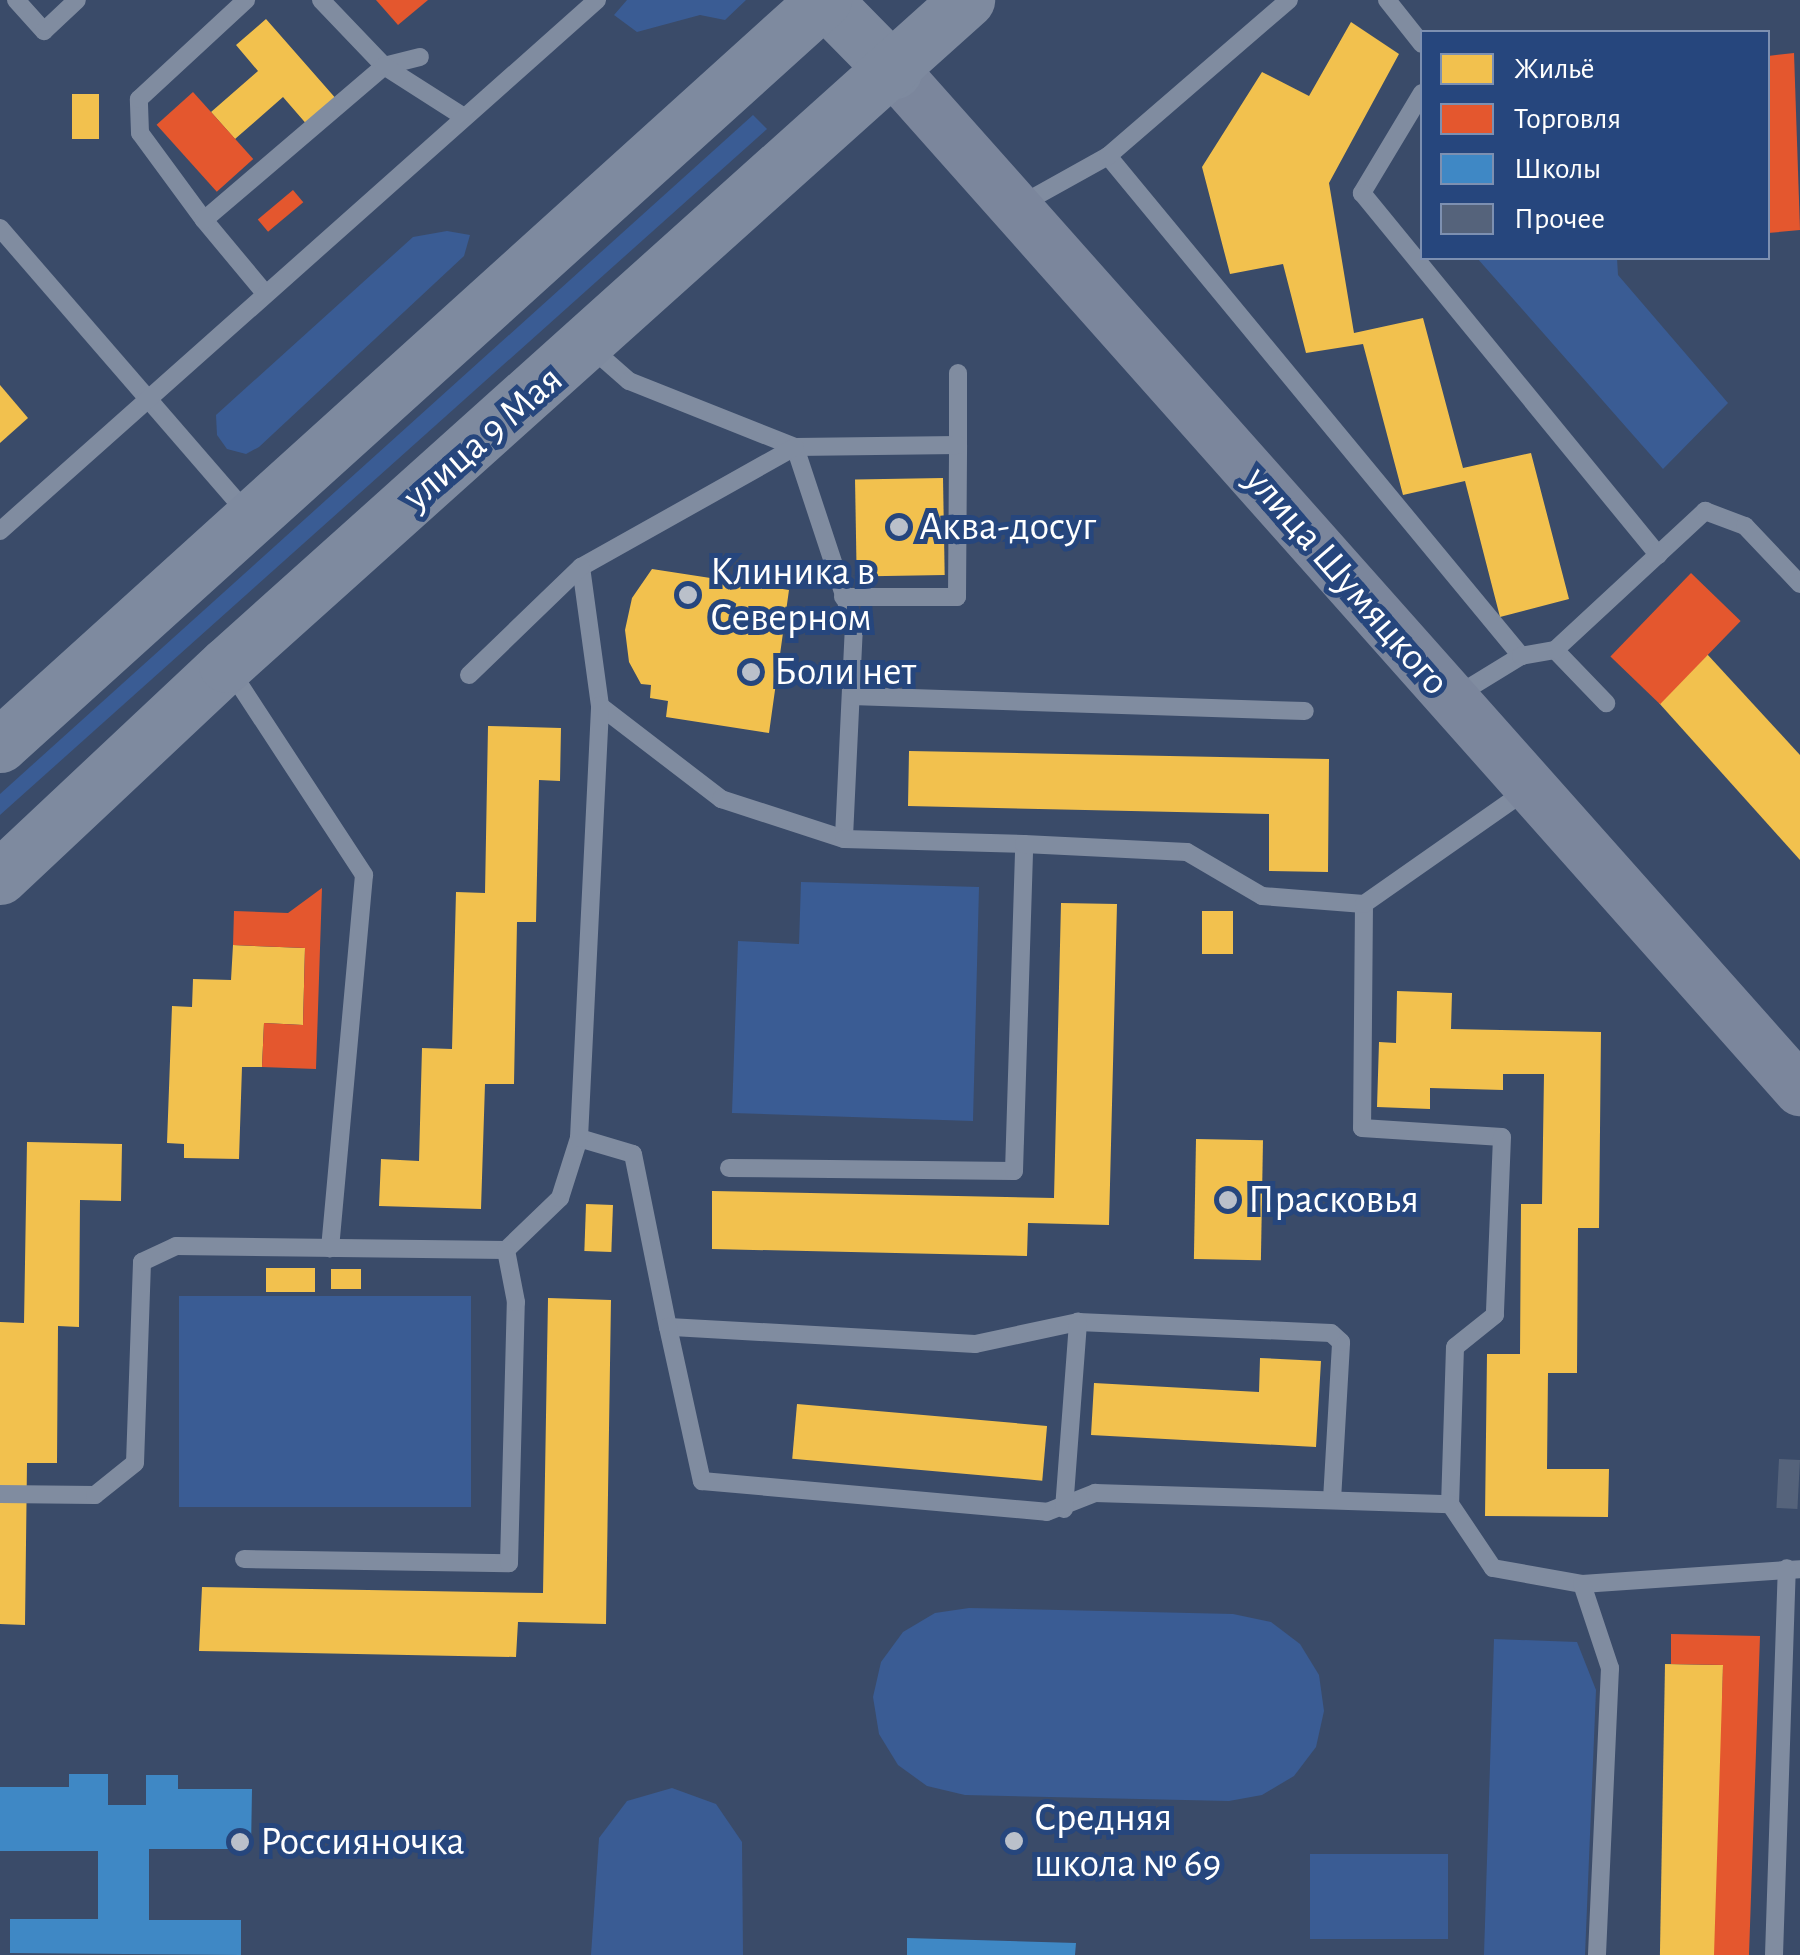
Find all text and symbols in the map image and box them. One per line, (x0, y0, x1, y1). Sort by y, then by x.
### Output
legend (1420, 30, 1770, 260)
text: Жильё (1514, 54, 1595, 84)
text: Торговля (1514, 104, 1621, 134)
text: Школы (1514, 154, 1601, 184)
text: Прочее (1514, 204, 1605, 234)
street label: улица 9 Мая (393, 356, 573, 520)
street label: улица Шумяцкого (1235, 457, 1459, 705)
place label: Аква-досуг (919, 503, 1096, 551)
marker: Аква-досуг (888, 516, 910, 538)
place label: Клиника в Северном (710, 548, 875, 642)
marker: Клиника в Северном (675, 582, 701, 608)
place label: Боли нет (774, 648, 916, 696)
marker: Боли нет (738, 659, 764, 685)
place label: Прасковья (1248, 1176, 1419, 1224)
marker: Прасковья (1217, 1189, 1239, 1211)
place label: Средняя школа № 69 (1034, 1794, 1221, 1888)
place label: Россияночка (260, 1818, 465, 1866)
marker: Средняя школа № 69 (1003, 1830, 1025, 1852)
marker: Россияночка (229, 1831, 251, 1853)

